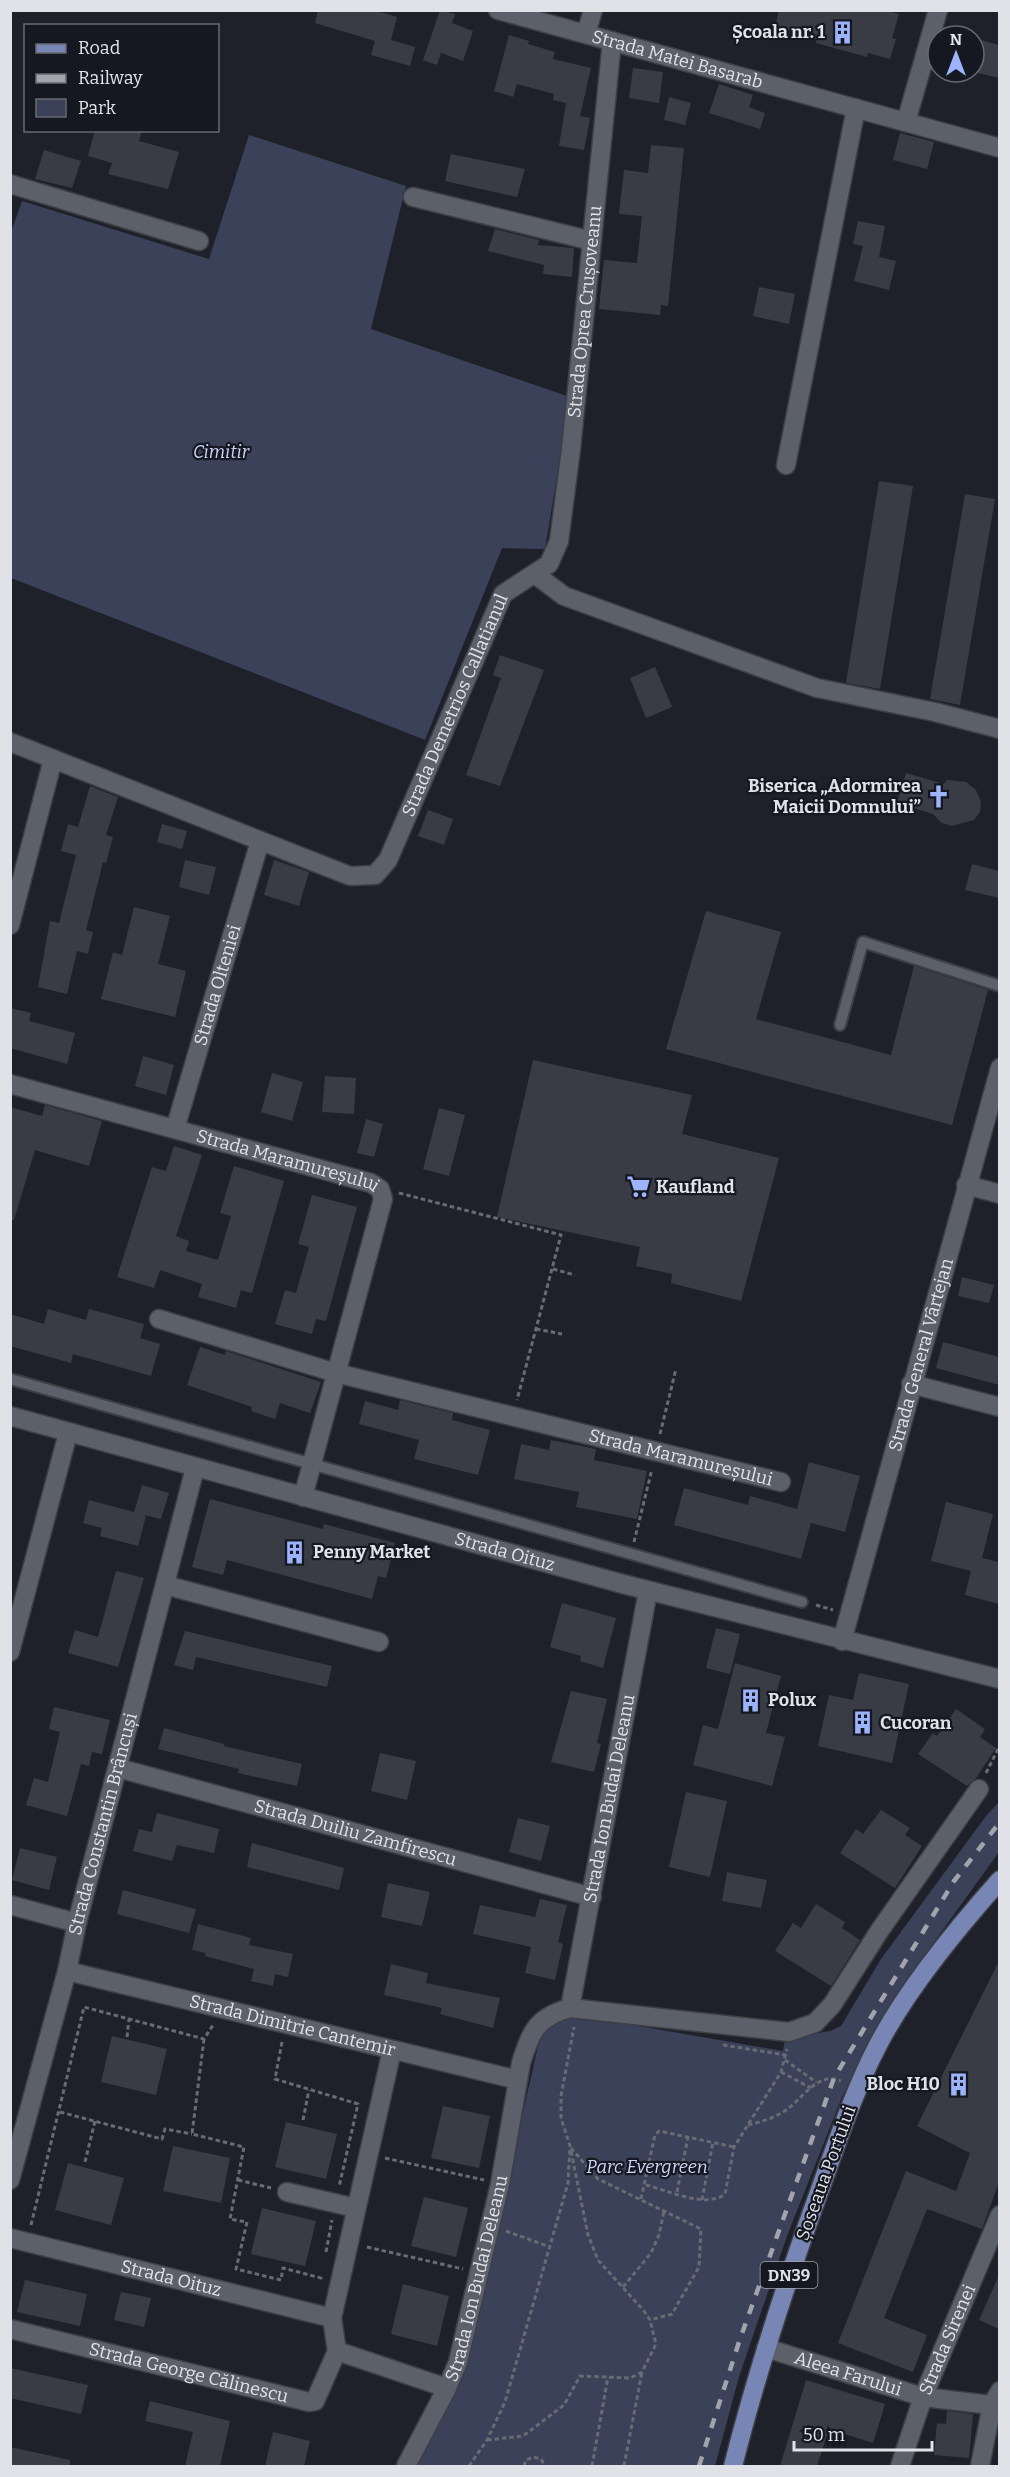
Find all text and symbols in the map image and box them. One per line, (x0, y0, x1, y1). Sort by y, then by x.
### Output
building icon: Școala nr. 1 (830, 19, 856, 45)
place label: Școala nr. 1 (732, 21, 825, 44)
legend (24, 24, 219, 132)
north arrow (926, 24, 986, 84)
street label: Strada Matei Basarab (589, 25, 765, 93)
text: N (950, 30, 962, 49)
text: Road (78, 37, 121, 59)
text: Railway (78, 67, 143, 89)
text: Park (78, 97, 117, 119)
street label: Strada Oprea Crușoveanu (563, 204, 606, 419)
park label: Cimitir (193, 441, 250, 463)
street label: Strada Demetrios Callatianul (397, 590, 513, 820)
place label: Biserica „Adormirea Maicii Domnului” (748, 775, 921, 818)
church icon: Biserica „Adormirea Maicii Domnului” (926, 783, 952, 809)
street label: Strada Olteniei (189, 922, 246, 1048)
street label: Strada Maramureșului (194, 1125, 384, 1197)
supermarket icon: Kaufland (625, 1174, 651, 1200)
place label: Kaufland (656, 1176, 735, 1198)
street label: Strada General Vârtejan (884, 1255, 958, 1454)
street label: Strada Maramureșului (587, 1424, 775, 1491)
street label: Strada Oituz (452, 1527, 557, 1576)
building icon: Penny Market (282, 1539, 308, 1565)
place label: Penny Market (313, 1541, 430, 1563)
building icon: Polux (737, 1687, 763, 1713)
place label: Polux (768, 1689, 817, 1711)
street label: Strada Ion Budai Deleanu (579, 1693, 639, 1905)
building icon: Cucoran (849, 1710, 875, 1736)
street label: Strada Constantin Brâncuși (64, 1711, 142, 1937)
place label: Cucoran (880, 1712, 952, 1734)
street label: Strada Duiliu Zamfirescu (252, 1795, 459, 1871)
street label: Strada Dimitrie Cantemir (187, 1990, 398, 2061)
building icon: Bloc H10 (945, 2071, 971, 2097)
place label: Bloc H10 (867, 2073, 940, 2095)
street label: Șoseaua Portului (791, 2103, 861, 2243)
park label: Parc Evergreen (586, 2156, 708, 2178)
street label: Strada Ion Budai Deleanu (440, 2174, 512, 2385)
street label: Strada Oituz (118, 2255, 224, 2301)
road number: DN39 (760, 2262, 818, 2288)
street label: Strada Sirenei (914, 2281, 980, 2398)
street label: Strada George Călinescu (87, 2338, 291, 2408)
street label: Aleea Farului (792, 2347, 904, 2401)
scale bar (794, 2414, 932, 2452)
text: 50 m (803, 2424, 845, 2446)

